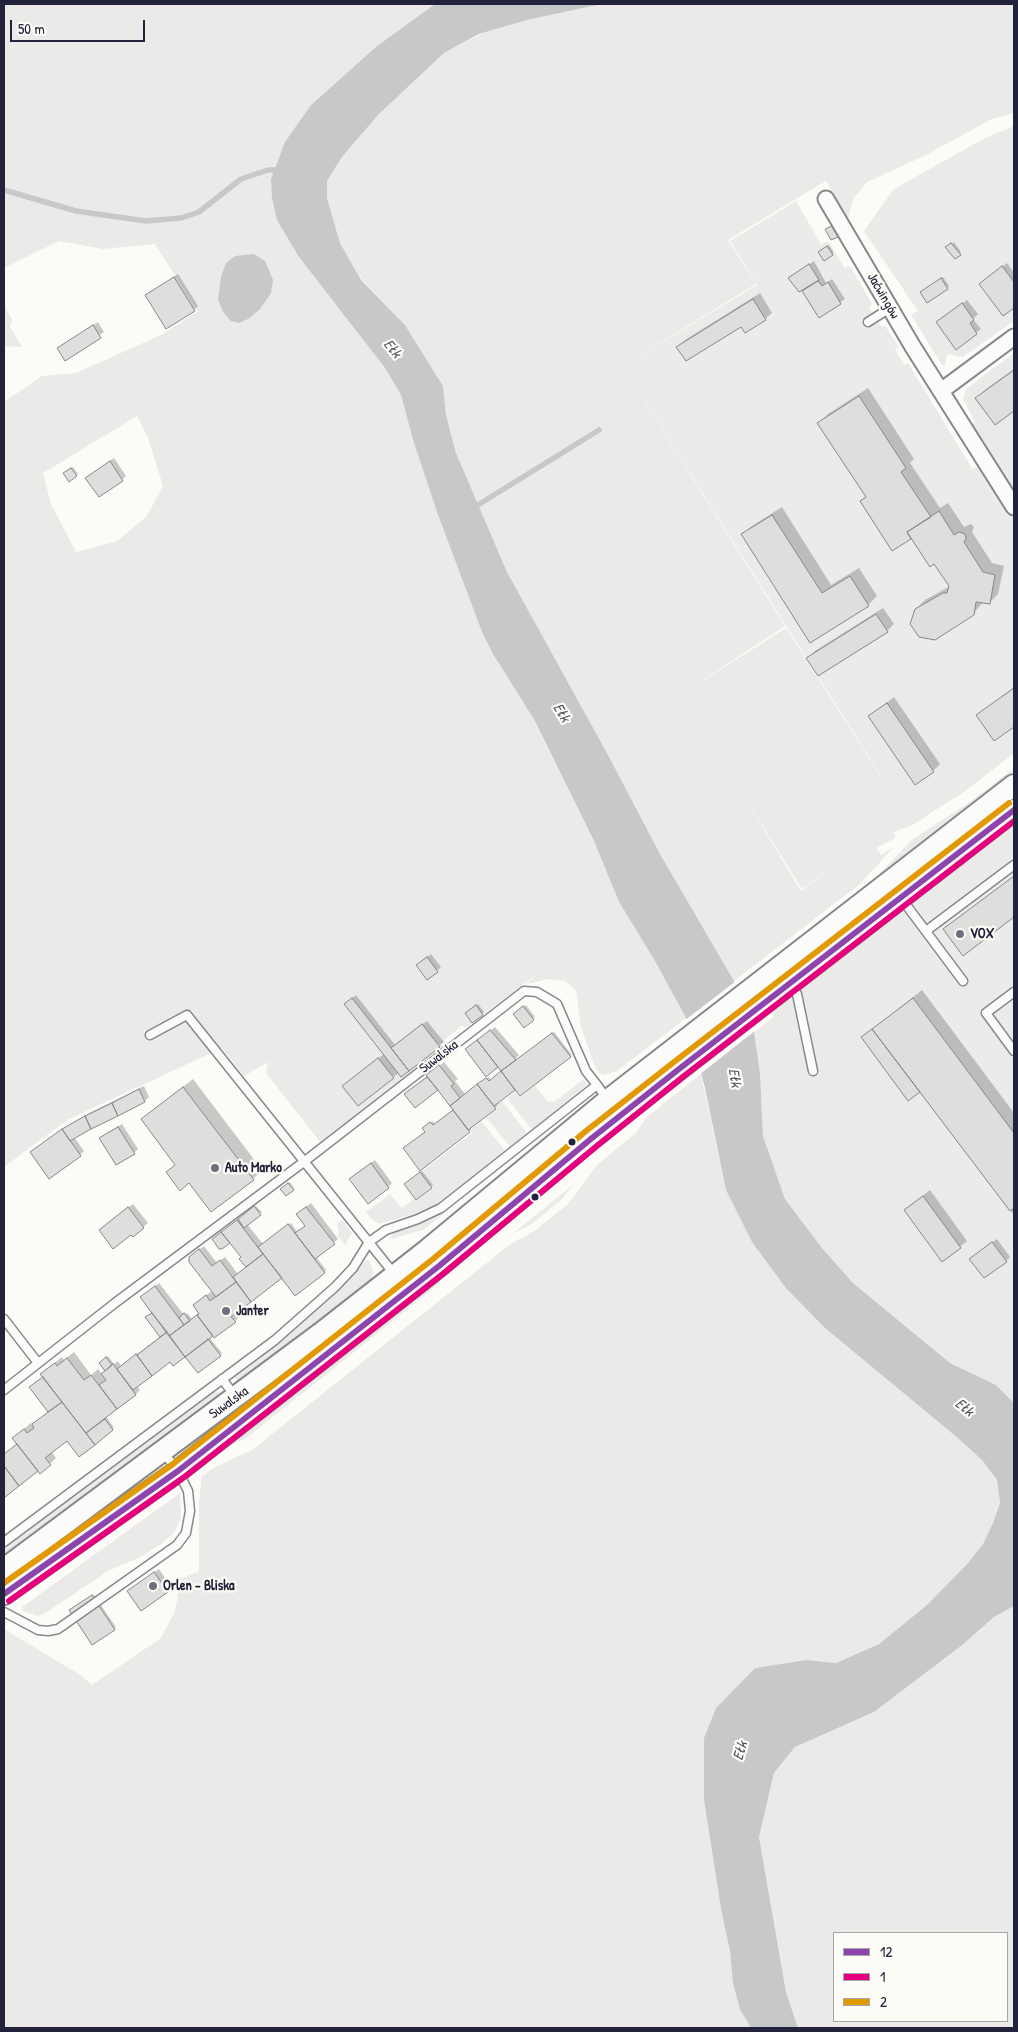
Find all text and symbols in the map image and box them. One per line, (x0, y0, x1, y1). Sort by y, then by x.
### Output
scale bar (12, 10, 148, 42)
text: 50 m (18, 18, 45, 39)
street label: Jaćwingów (863, 270, 903, 322)
water label: Ełk (379, 336, 405, 362)
water label: Ełk (549, 700, 573, 726)
place label: VOX (970, 926, 994, 942)
marker: VOX (954, 928, 966, 940)
street label: Suwalska (416, 1037, 462, 1077)
water label: Ełk (724, 1068, 744, 1088)
unlabelled marker (567, 1137, 577, 1147)
place label: Auto Marko (225, 1160, 282, 1176)
marker: Auto Marko (209, 1162, 221, 1174)
unlabelled marker (530, 1192, 540, 1202)
place label: Janter (236, 1303, 269, 1319)
marker: Janter (220, 1305, 232, 1317)
street label: Suwalska (206, 1383, 252, 1423)
water label: Ełk (951, 1395, 977, 1421)
place label: Orlen - Bliska (163, 1578, 235, 1594)
marker: Orlen - Bliska (147, 1580, 159, 1592)
water label: Ełk (730, 1739, 752, 1763)
legend (833, 1932, 1008, 2022)
text: 12 (880, 1941, 892, 1962)
text: 1 (880, 1966, 885, 1987)
text: 2 (880, 1991, 887, 2012)

